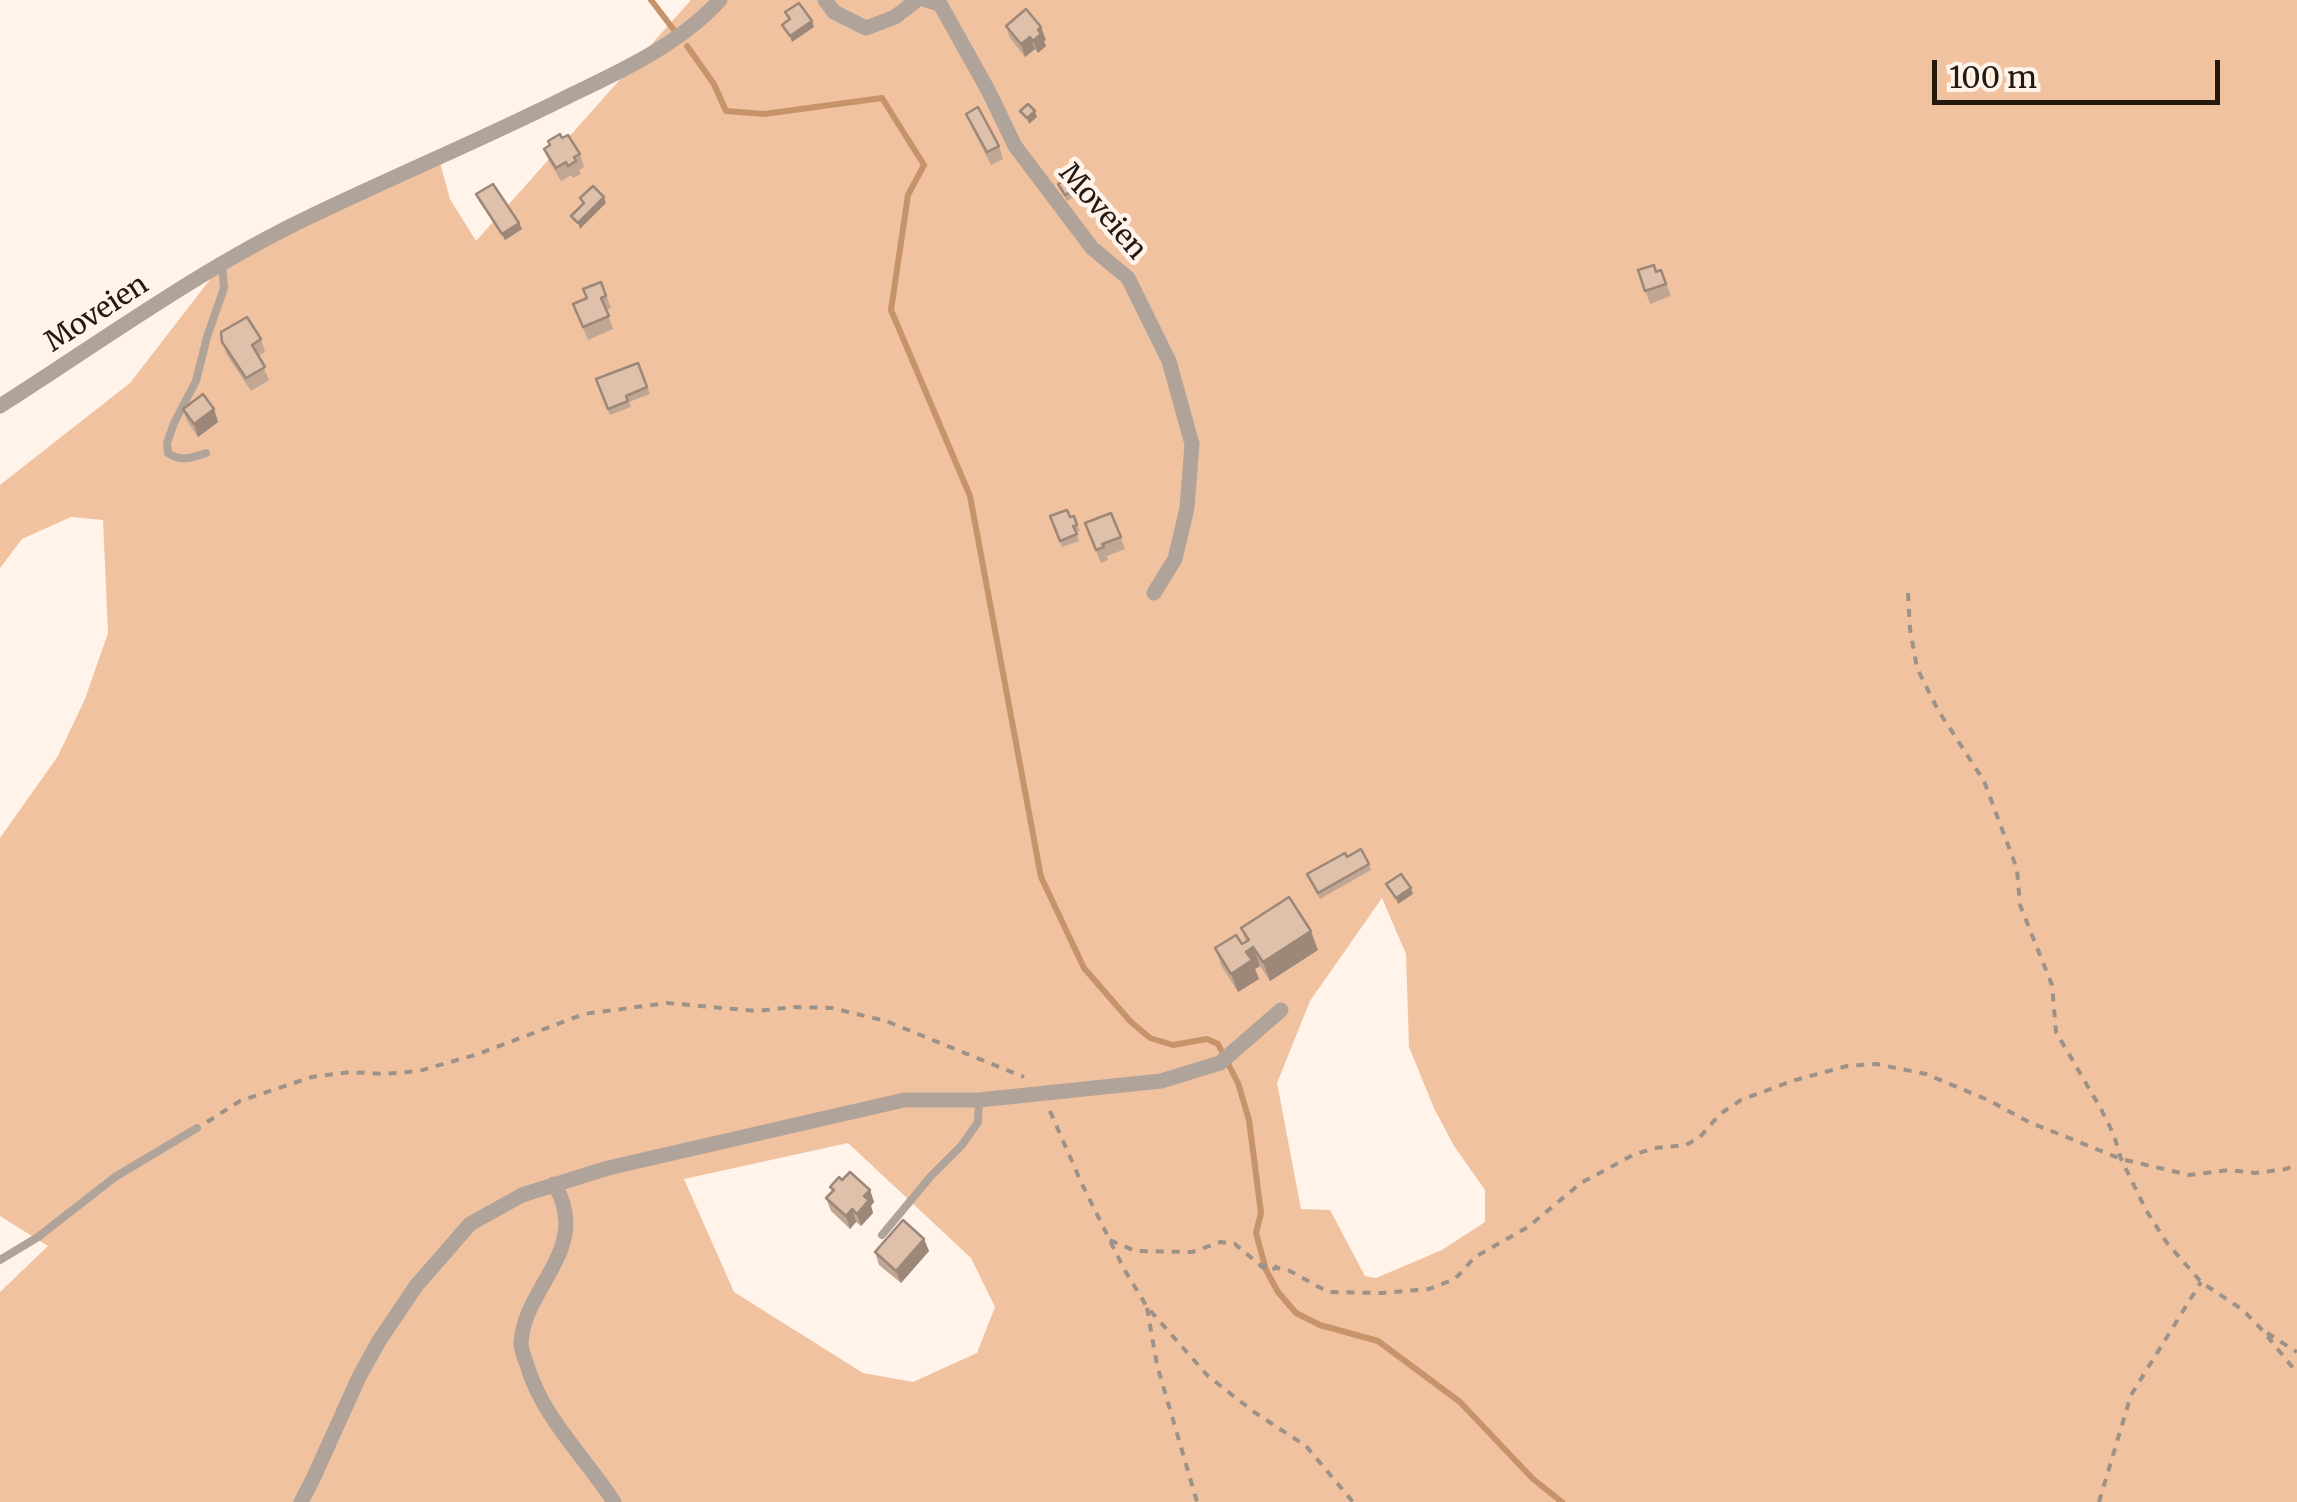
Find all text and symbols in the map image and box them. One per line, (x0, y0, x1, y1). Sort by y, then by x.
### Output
scale bar (1937, 40, 2224, 102)
text: 100 m (1949, 58, 2037, 96)
street label: Moveien (1051, 157, 1153, 267)
street label: Moveien (39, 268, 155, 360)

